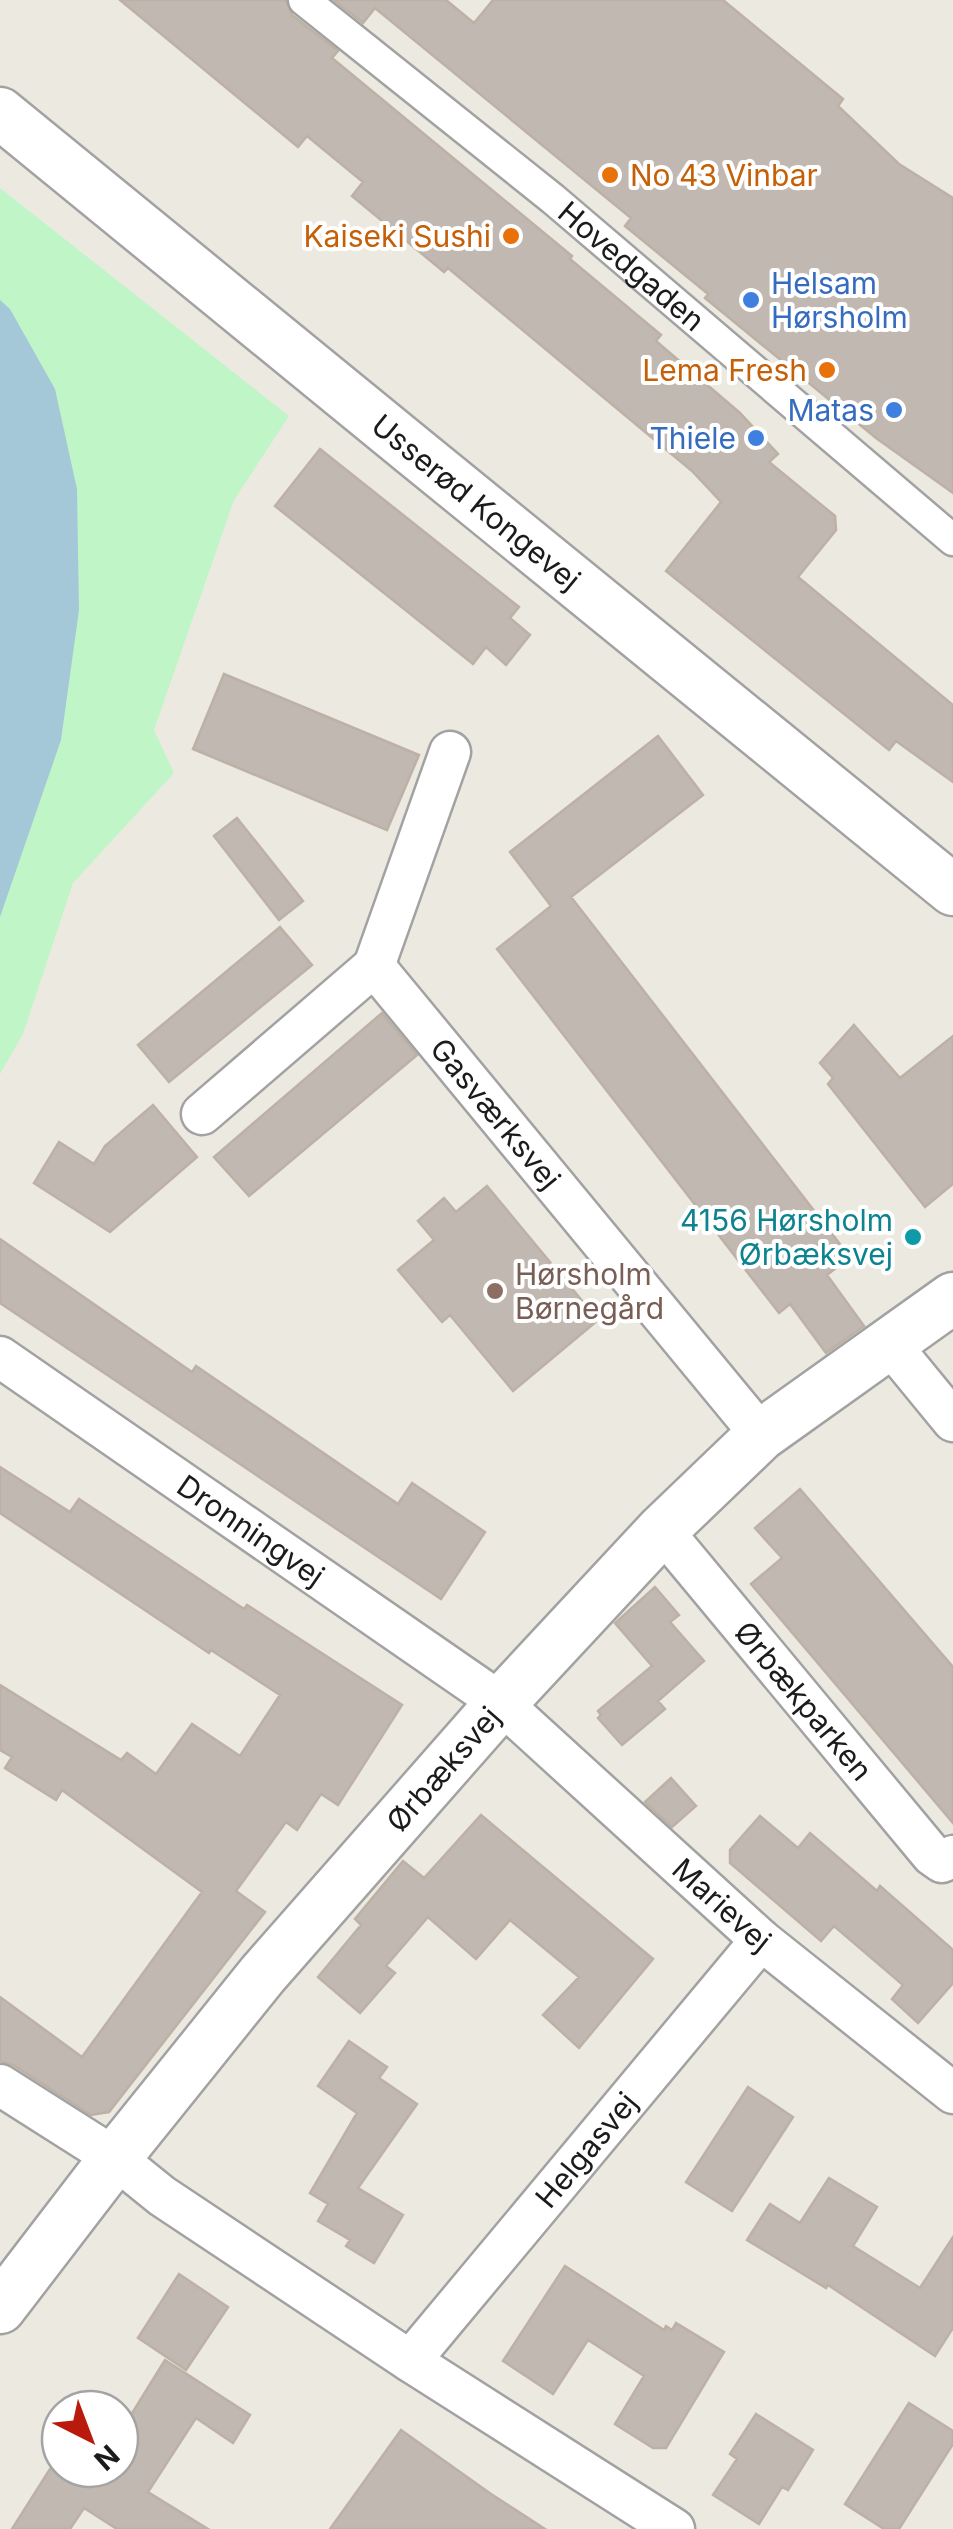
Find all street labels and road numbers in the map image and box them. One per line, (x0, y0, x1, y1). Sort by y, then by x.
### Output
street label: Hovedgaden (551, 194, 712, 338)
street label: Usserød Kongevej (365, 407, 588, 597)
street label: Gasværksvej (423, 1031, 568, 1196)
street label: Dronningvej (171, 1467, 331, 1594)
street label: Ørbækparken (727, 1614, 880, 1788)
street label: Ørbæksvej (379, 1699, 507, 1839)
street label: Marievej (665, 1850, 778, 1959)
street label: Helgasvej (528, 2085, 645, 2215)

